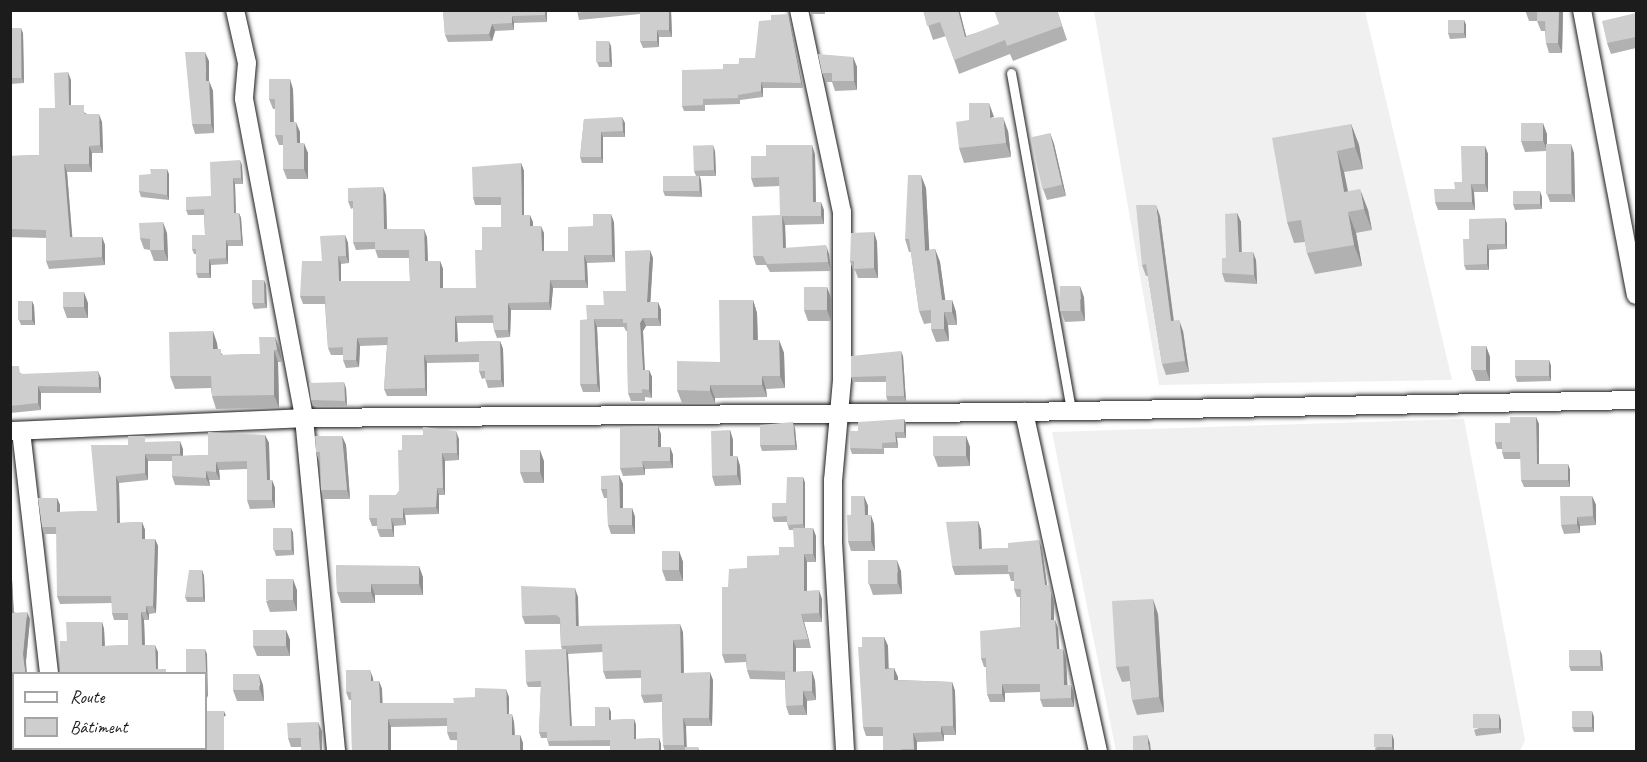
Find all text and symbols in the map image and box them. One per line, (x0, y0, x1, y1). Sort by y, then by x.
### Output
legend (12, 672, 207, 750)
text: Route (70, 686, 104, 708)
text: Bâtiment (70, 716, 128, 738)

